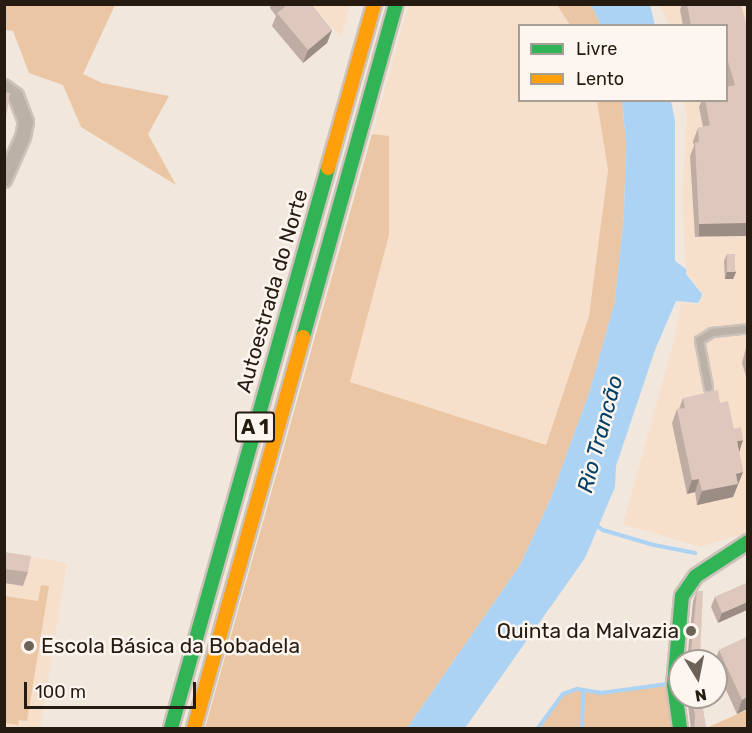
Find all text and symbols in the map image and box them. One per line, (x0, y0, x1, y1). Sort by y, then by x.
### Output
legend (518, 24, 728, 102)
text: Livre (576, 38, 617, 60)
text: Lento (576, 68, 624, 90)
street label: Autoestrada do Norte (231, 186, 313, 396)
water label: Rio Trancão (572, 372, 628, 496)
road number: A 1 (234, 410, 276, 444)
place label: Quinta da Malvazia (497, 618, 679, 644)
marker: Quinta da Malvazia (684, 624, 698, 638)
place label: Escola Básica da Bobadela (41, 633, 300, 659)
marker: Escola Básica da Bobadela (22, 639, 36, 653)
north arrow (668, 649, 728, 709)
scale bar (27, 670, 200, 708)
text: 100 m (35, 681, 86, 703)
text: N (694, 685, 708, 706)

